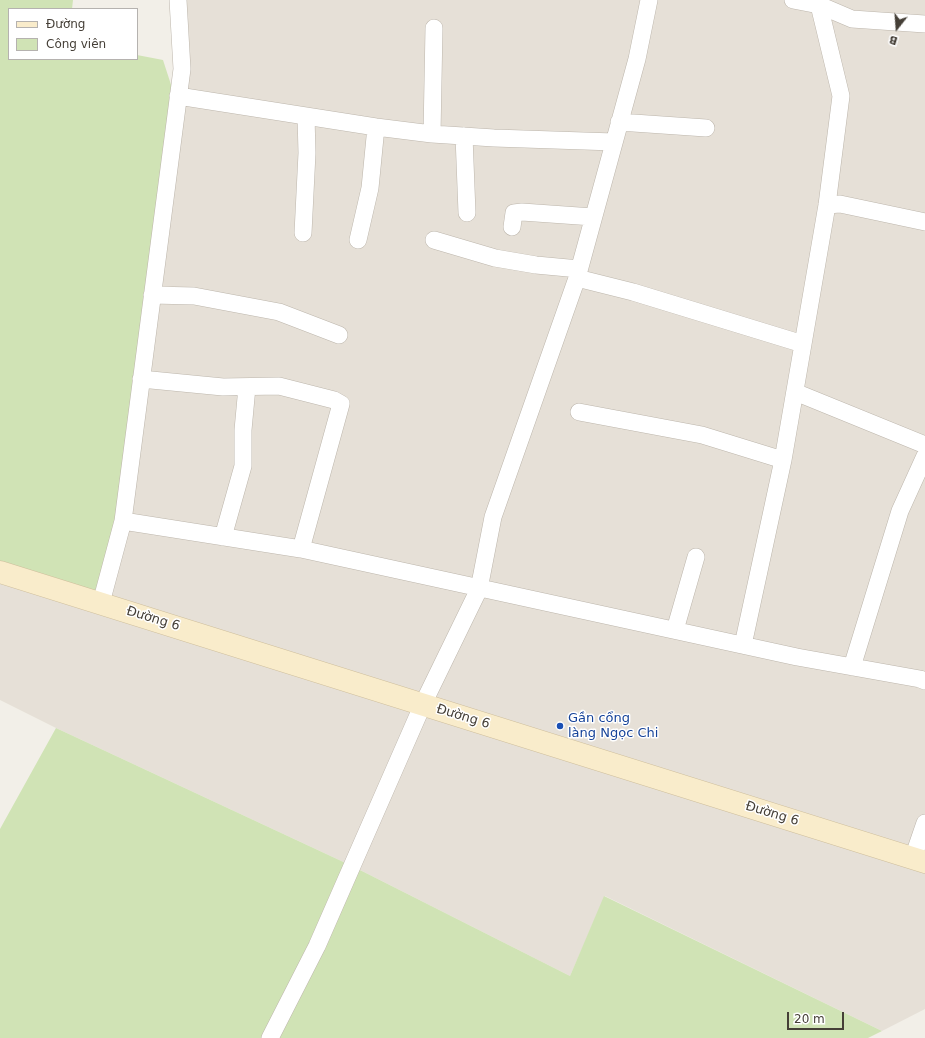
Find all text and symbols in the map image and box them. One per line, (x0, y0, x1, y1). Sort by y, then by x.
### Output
legend (8, 8, 138, 60)
north arrow (877, 8, 917, 48)
text: Đường (46, 17, 85, 31)
text: B (887, 33, 899, 47)
text: Công viên (46, 37, 106, 51)
street label: Đường 6 (124, 603, 182, 635)
street label: Đường 6 (434, 701, 492, 733)
place label: Gần cổng làng Ngọc Chi (568, 711, 658, 742)
marker: Gần cổng làng Ngọc Chi (555, 721, 565, 731)
street label: Đường 6 (743, 798, 801, 830)
scale bar (789, 1004, 846, 1030)
text: 20 m (794, 1012, 825, 1026)

